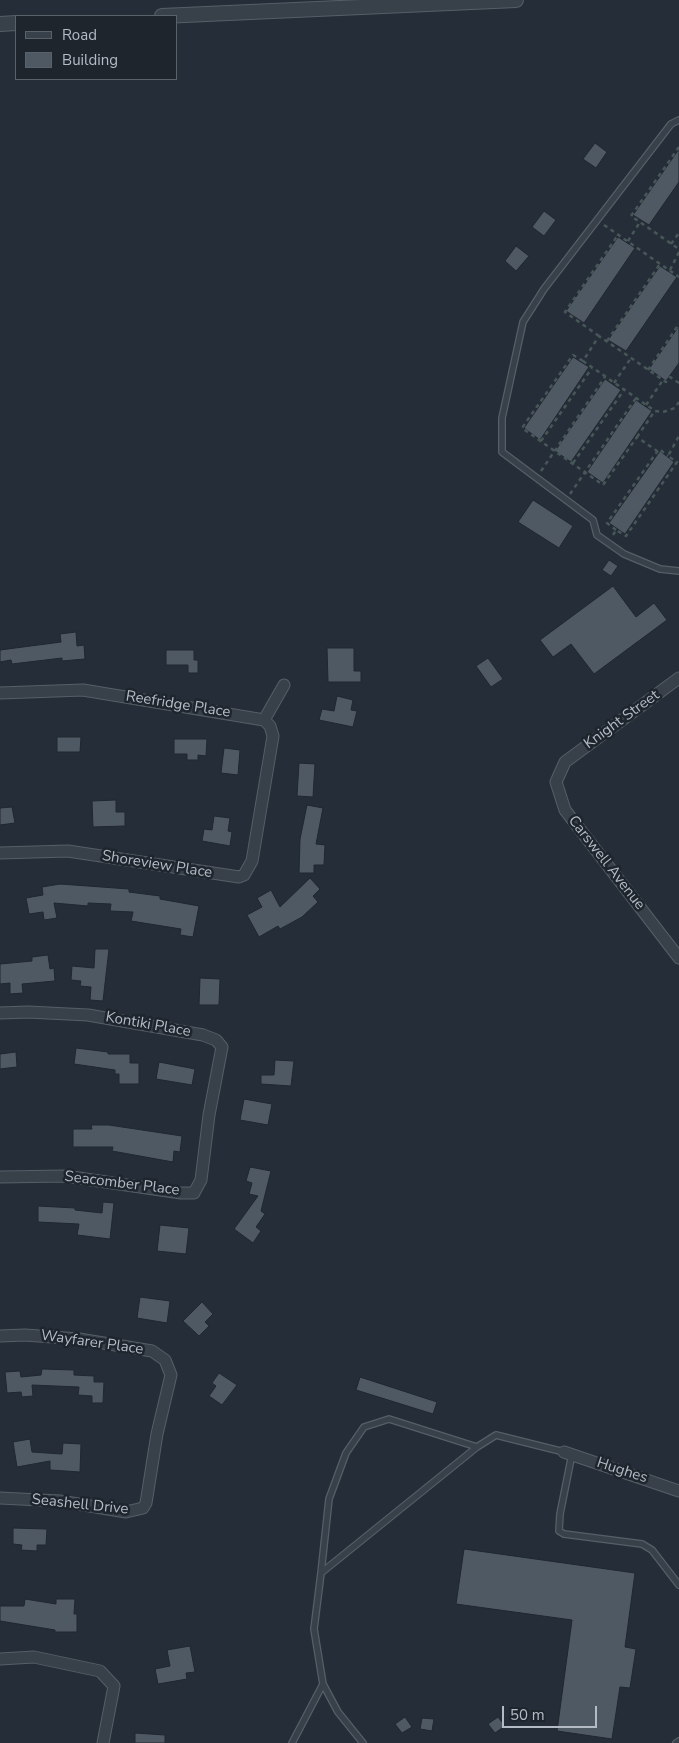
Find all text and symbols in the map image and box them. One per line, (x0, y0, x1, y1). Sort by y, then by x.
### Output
legend (15, 15, 178, 80)
text: Road (62, 25, 97, 45)
text: Building (62, 50, 118, 70)
street label: Knight Street (581, 687, 663, 753)
street label: Reefridge Place (124, 688, 232, 722)
street label: Carswell Avenue (564, 812, 648, 914)
street label: Shoreview Place (101, 847, 213, 883)
street label: Kontiki Place (104, 1009, 192, 1041)
street label: Seacomber Place (63, 1168, 181, 1200)
street label: Wayfarer Place (40, 1327, 144, 1359)
street label: Hughes (594, 1454, 650, 1488)
street label: Seashell Drive (31, 1491, 129, 1519)
scale bar (504, 1696, 599, 1728)
text: 50 m (510, 1705, 545, 1725)

